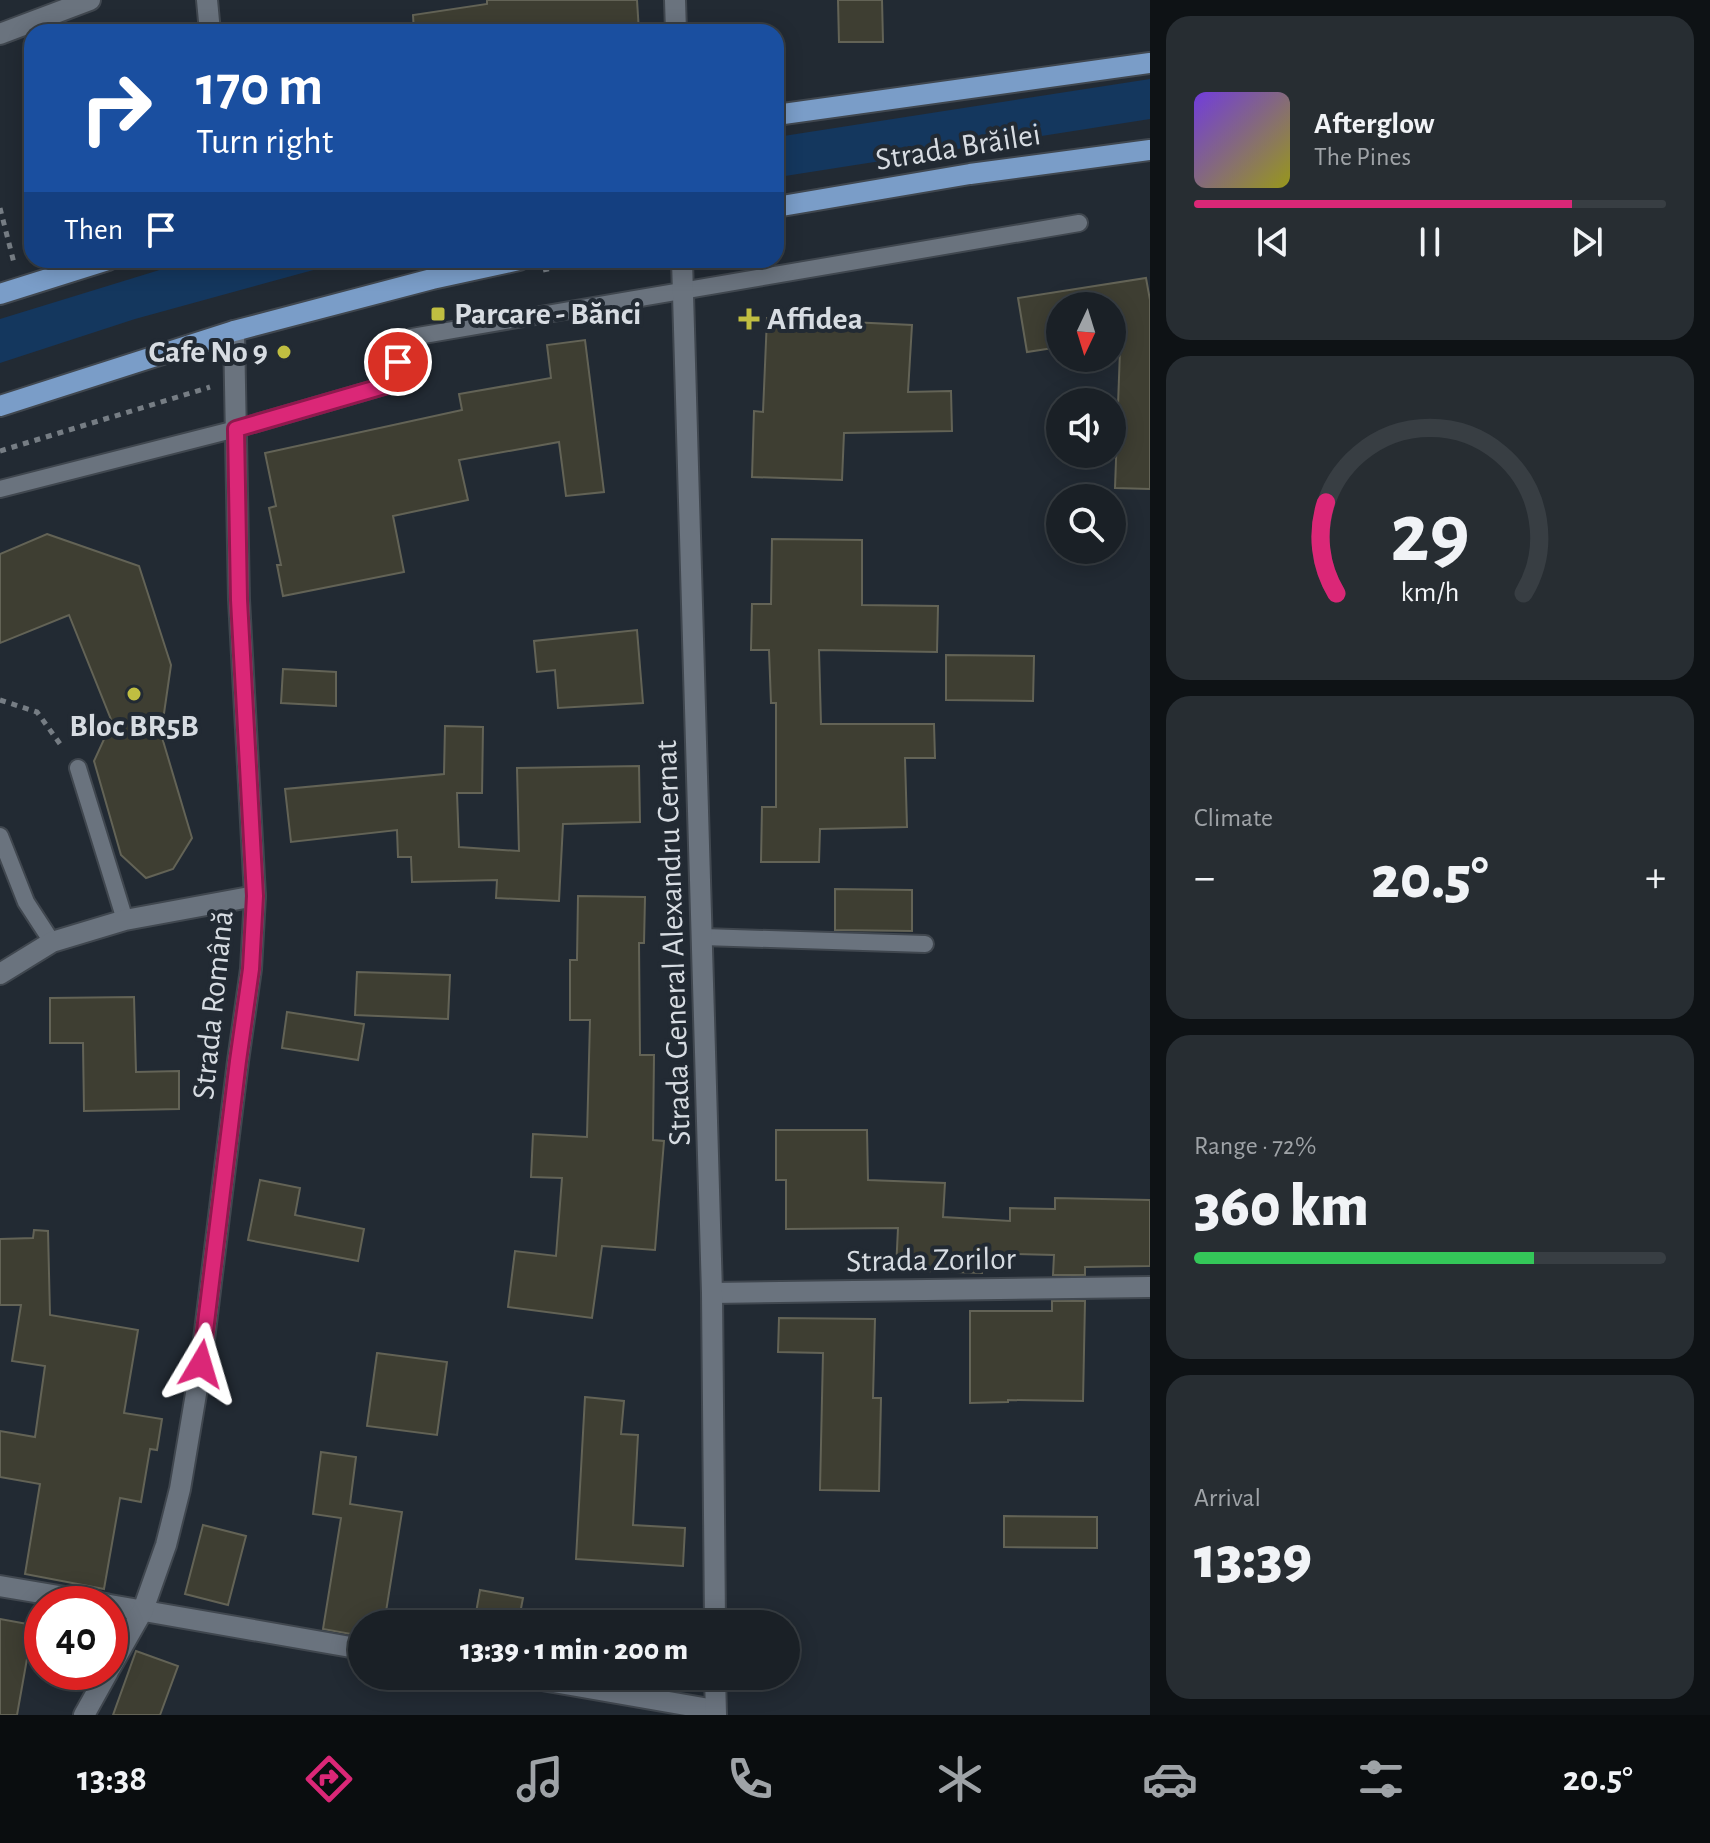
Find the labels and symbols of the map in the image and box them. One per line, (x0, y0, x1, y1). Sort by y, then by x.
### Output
street label: Strada Brăilei (873, 118, 1043, 176)
north arrow (1046, 292, 1126, 372)
place label: Parcare - Bănci (454, 298, 641, 330)
place label: Affidea (767, 303, 863, 335)
marker: Parcare - Bănci (429, 305, 447, 323)
marker: Affidea (738, 308, 760, 330)
pin (364, 328, 432, 396)
place label: Cafe No 9 (149, 336, 268, 368)
marker: Cafe No 9 (275, 343, 293, 361)
marker: Bloc BR5B (125, 685, 143, 703)
place label: Bloc BR5B (69, 710, 199, 742)
street label: Strada General Alexandru Cernat (650, 740, 696, 1146)
street label: Strada Română (187, 909, 239, 1101)
street label: Strada Zorilor (846, 1243, 1017, 1277)
position arrow (159, 1322, 243, 1406)
speed limit sign: 40 (24, 1586, 128, 1690)

